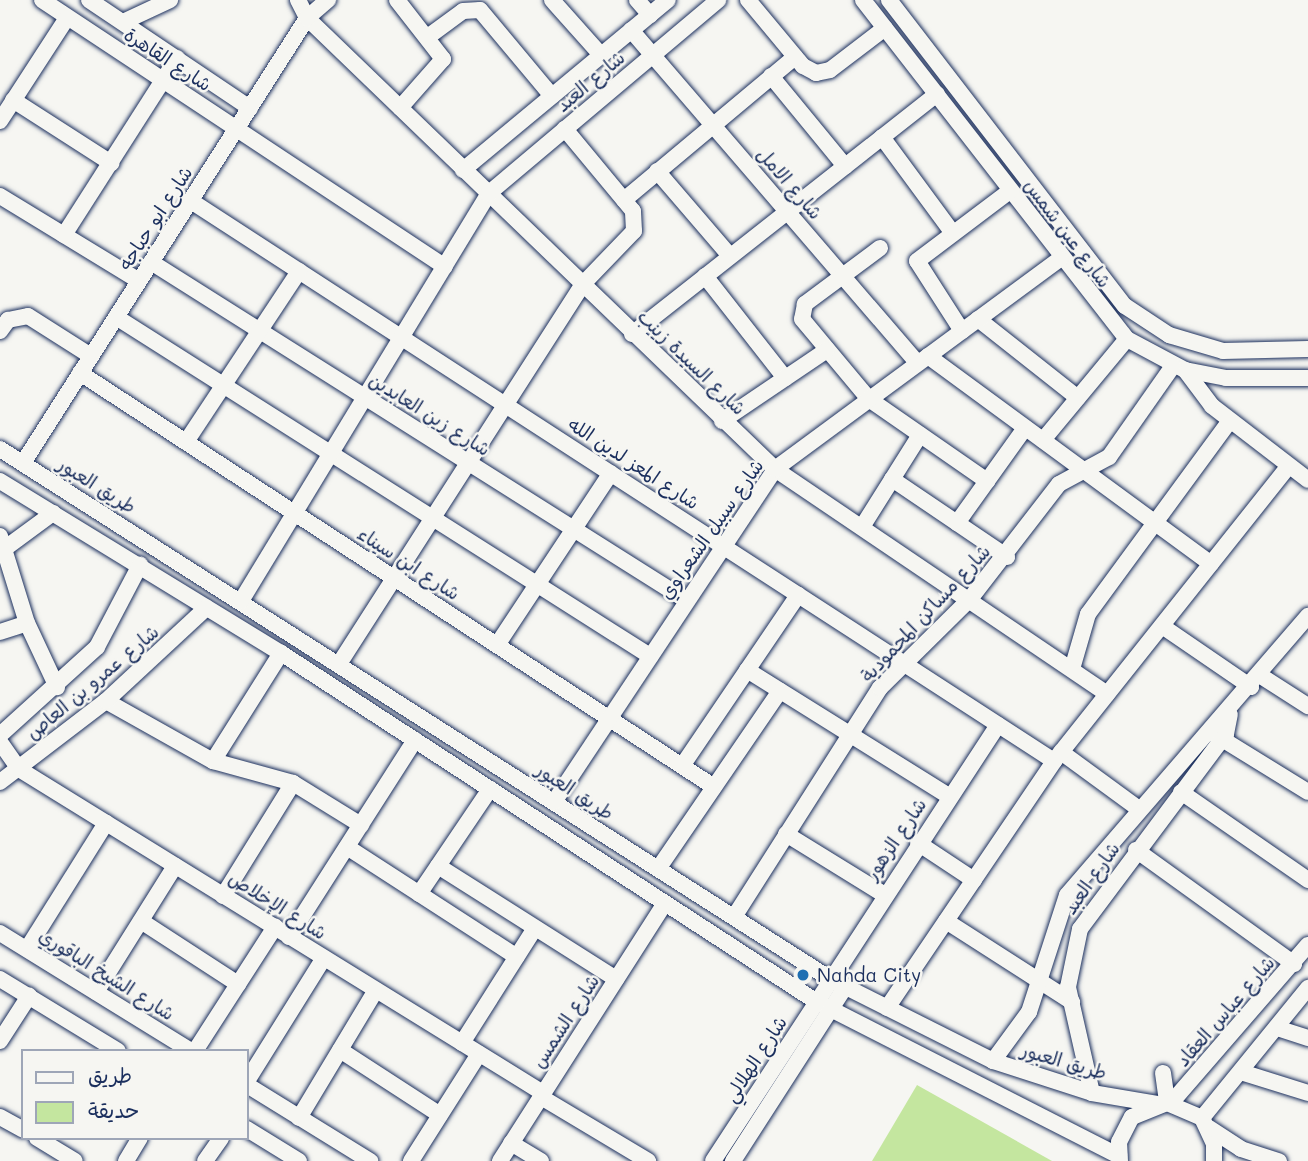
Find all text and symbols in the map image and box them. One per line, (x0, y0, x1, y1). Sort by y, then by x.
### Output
street label: شارع القاهرة (120, 22, 216, 96)
street label: شارع العبد (551, 46, 629, 116)
street label: شارع الامل (753, 142, 827, 224)
street label: شارع ابو حباجه (113, 162, 197, 274)
street label: شارع عين شمس (1020, 174, 1116, 292)
street label: شارع السيدة زينب (633, 305, 751, 419)
street label: شارع زين العابدين (365, 368, 495, 460)
street label: شارع المعز لدين الله (564, 412, 704, 514)
street label: طريق العبور (54, 452, 140, 518)
street label: شارع سبيل الشعراوي (654, 455, 768, 603)
street label: شارع ابن سيناء (353, 521, 465, 605)
street label: شارع مساكن المحمودية (855, 540, 995, 686)
street label: شارع عمرو بن العاص (21, 620, 163, 744)
street label: طريق العبور (532, 758, 618, 824)
street label: شارع الزهور (859, 794, 931, 884)
street label: شارع العبد (1058, 838, 1124, 918)
street label: شارع الإخلاص (225, 866, 331, 944)
street label: شارع الشيخ الباقوري (35, 923, 179, 1025)
street label: شارع عباس العقاد (1171, 951, 1279, 1071)
place label: Nahda City (817, 964, 921, 986)
marker: Nahda City (795, 967, 811, 983)
street label: شارع الشمس (526, 970, 604, 1072)
street label: شارع الهلالي (719, 1012, 791, 1106)
street label: طريق العبور (1019, 1038, 1109, 1084)
legend (21, 1049, 248, 1140)
text: طريق (88, 1061, 132, 1088)
text: حديقة (88, 1096, 139, 1123)

